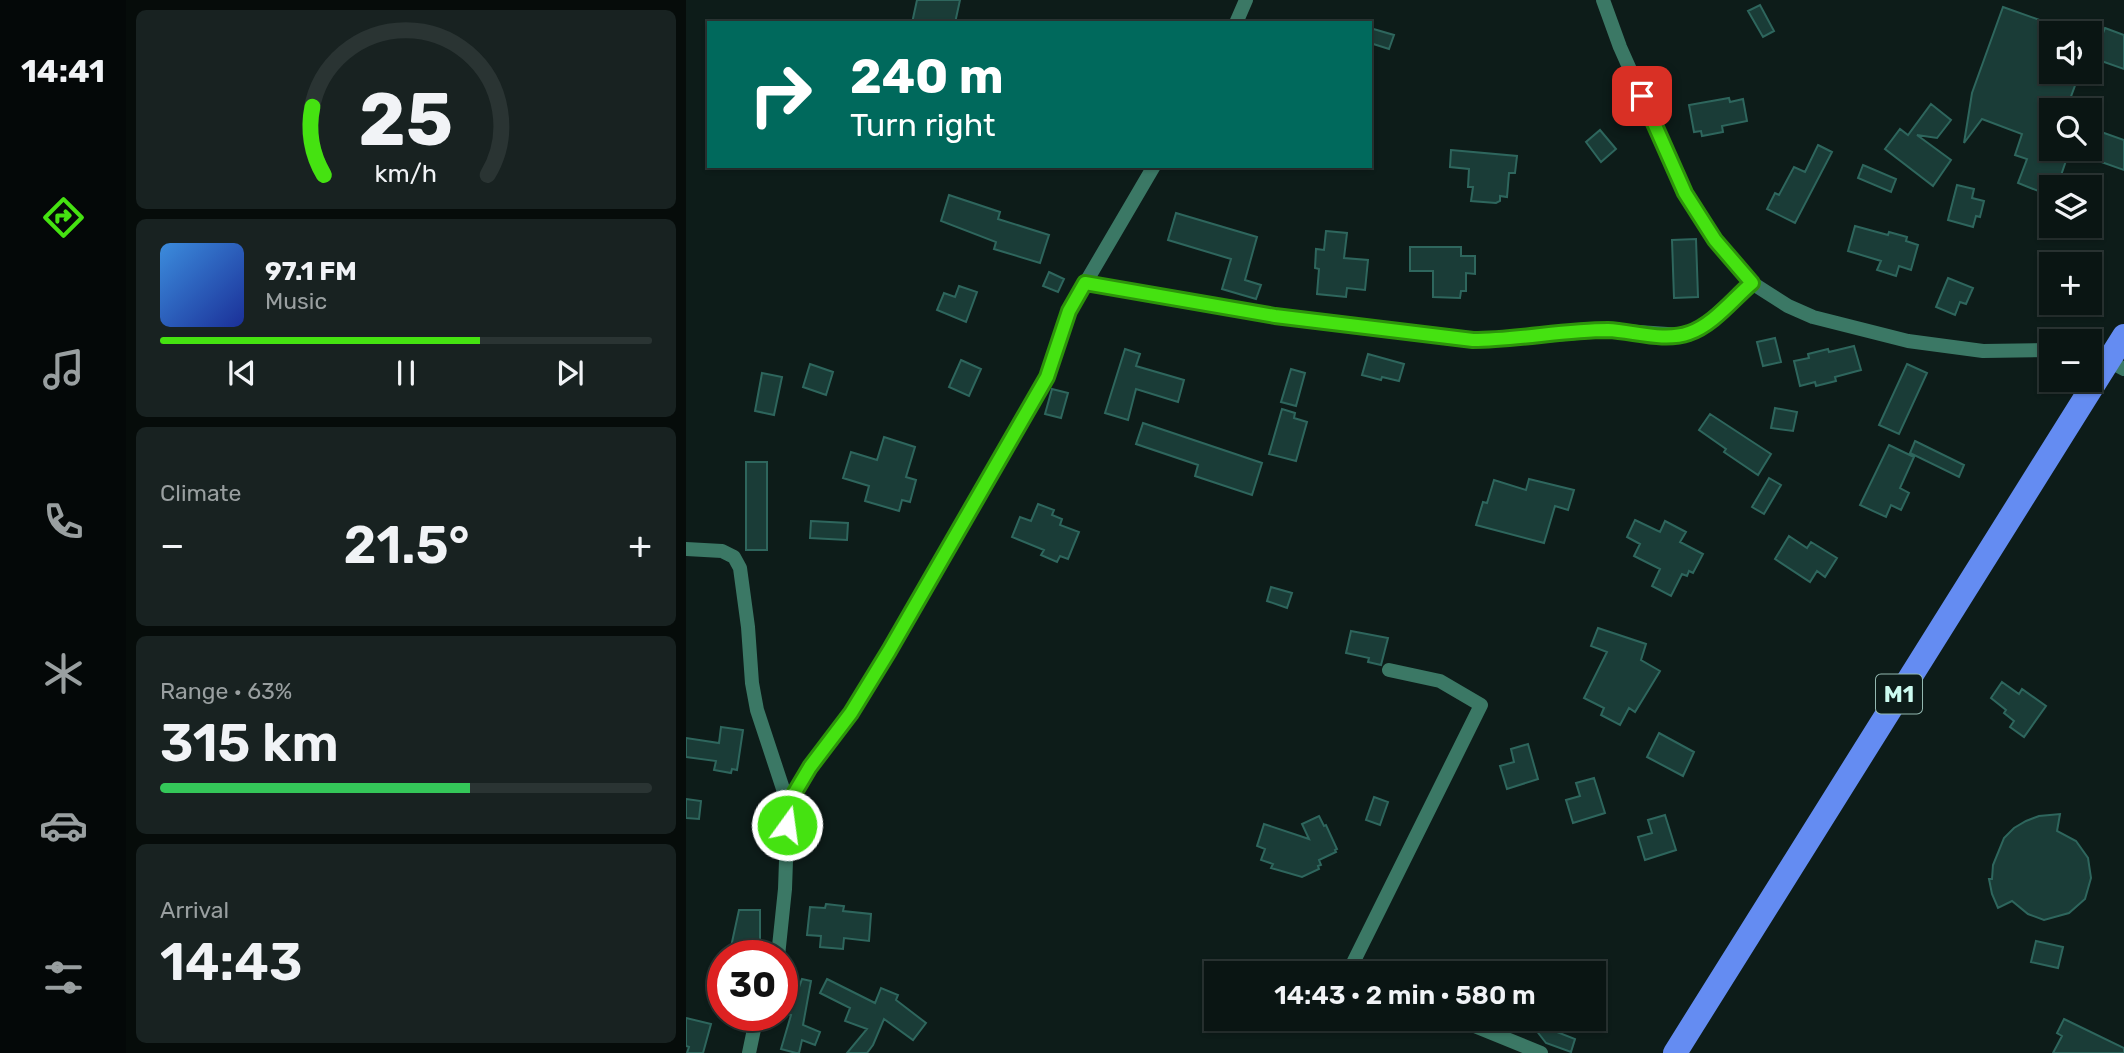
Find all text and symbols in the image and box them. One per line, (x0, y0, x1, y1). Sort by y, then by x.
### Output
map controls (2039, 21, 2102, 392)
button: sound (2039, 21, 2102, 84)
text: 240 m (850, 47, 1004, 105)
icon: right (735, 49, 826, 140)
text: 14:41 (21, 52, 105, 90)
pin (1612, 66, 1672, 126)
icon: arrive (1623, 77, 1661, 115)
text: 25 (359, 78, 453, 164)
button: search (2039, 98, 2102, 161)
text: Turn right (850, 106, 995, 144)
text: km/h (375, 159, 437, 188)
button: layers (2039, 175, 2102, 238)
icon: directions (39, 193, 88, 242)
button: + (2039, 252, 2102, 315)
text: 97.1 FM (265, 256, 357, 287)
text: Music (265, 287, 327, 315)
button: − (2039, 329, 2102, 392)
icon: music (39, 345, 88, 394)
icon: previous (223, 354, 261, 392)
icon: pause (387, 354, 425, 392)
icon: next (551, 354, 589, 392)
text: Climate (160, 479, 241, 507)
icon: phone (39, 497, 88, 546)
text: 21.5° (343, 514, 470, 576)
text: − (160, 522, 185, 568)
text: + (628, 522, 652, 568)
icon: climate (39, 649, 88, 698)
road number: M1 (1876, 674, 1922, 714)
text: Range · 63% (160, 677, 292, 705)
text: 315 km (160, 712, 339, 774)
position arrow (750, 788, 824, 862)
icon: car (39, 801, 88, 850)
text: Arrival (160, 896, 229, 924)
text: 14:43 (160, 931, 302, 993)
speed limit sign: 30 (707, 940, 798, 1031)
icon: filters (39, 953, 88, 1002)
text: 14:43 · 2 min · 580 m (1274, 980, 1536, 1011)

